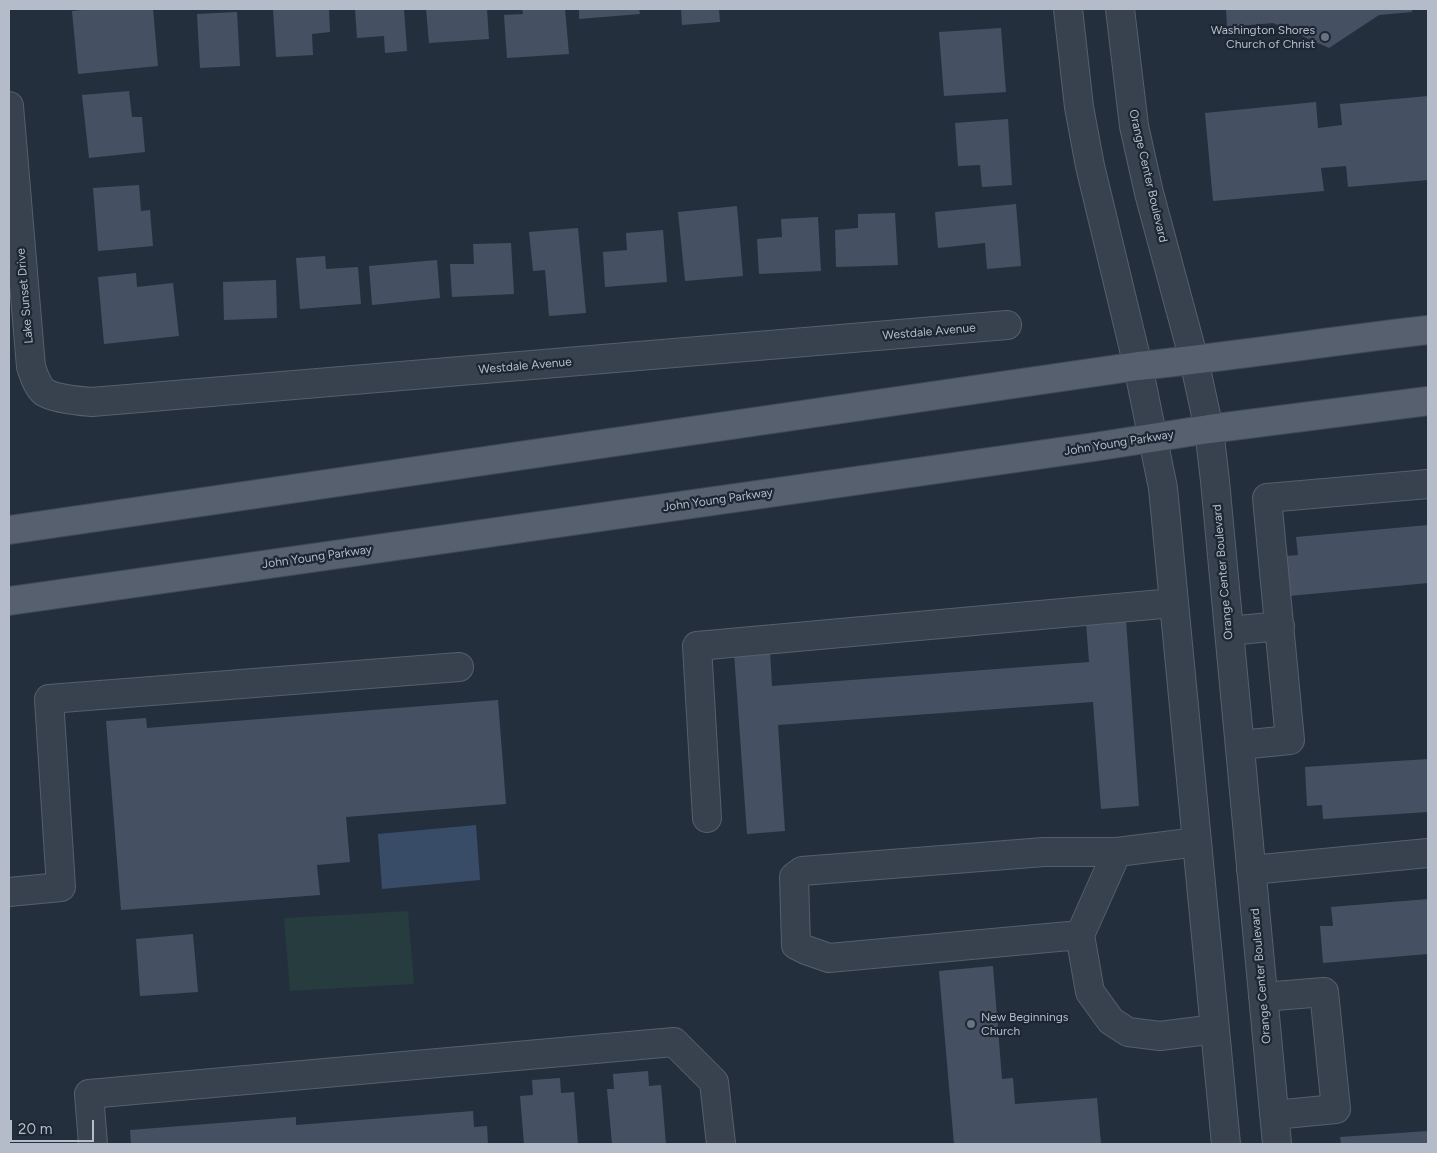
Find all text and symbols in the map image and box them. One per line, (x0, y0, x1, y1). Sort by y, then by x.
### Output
place label: Washington Shores Church of Christ (1211, 23, 1315, 51)
marker: Washington Shores Church of Christ (1319, 31, 1331, 43)
street label: Orange Center Boulevard (1126, 108, 1170, 244)
street label: Lake Sunset Drive (14, 248, 36, 344)
street label: Westdale Avenue (882, 321, 976, 343)
street label: Westdale Avenue (478, 355, 572, 377)
street label: John Young Parkway (1063, 427, 1175, 459)
street label: John Young Parkway (662, 485, 774, 515)
street label: Orange Center Boulevard (1210, 504, 1236, 640)
street label: John Young Parkway (261, 542, 373, 572)
street label: Orange Center Boulevard (1248, 908, 1274, 1044)
place label: New Beginnings Church (981, 1010, 1068, 1038)
marker: New Beginnings Church (965, 1018, 977, 1030)
scale bar (12, 1110, 96, 1142)
text: 20 m (18, 1120, 52, 1138)

